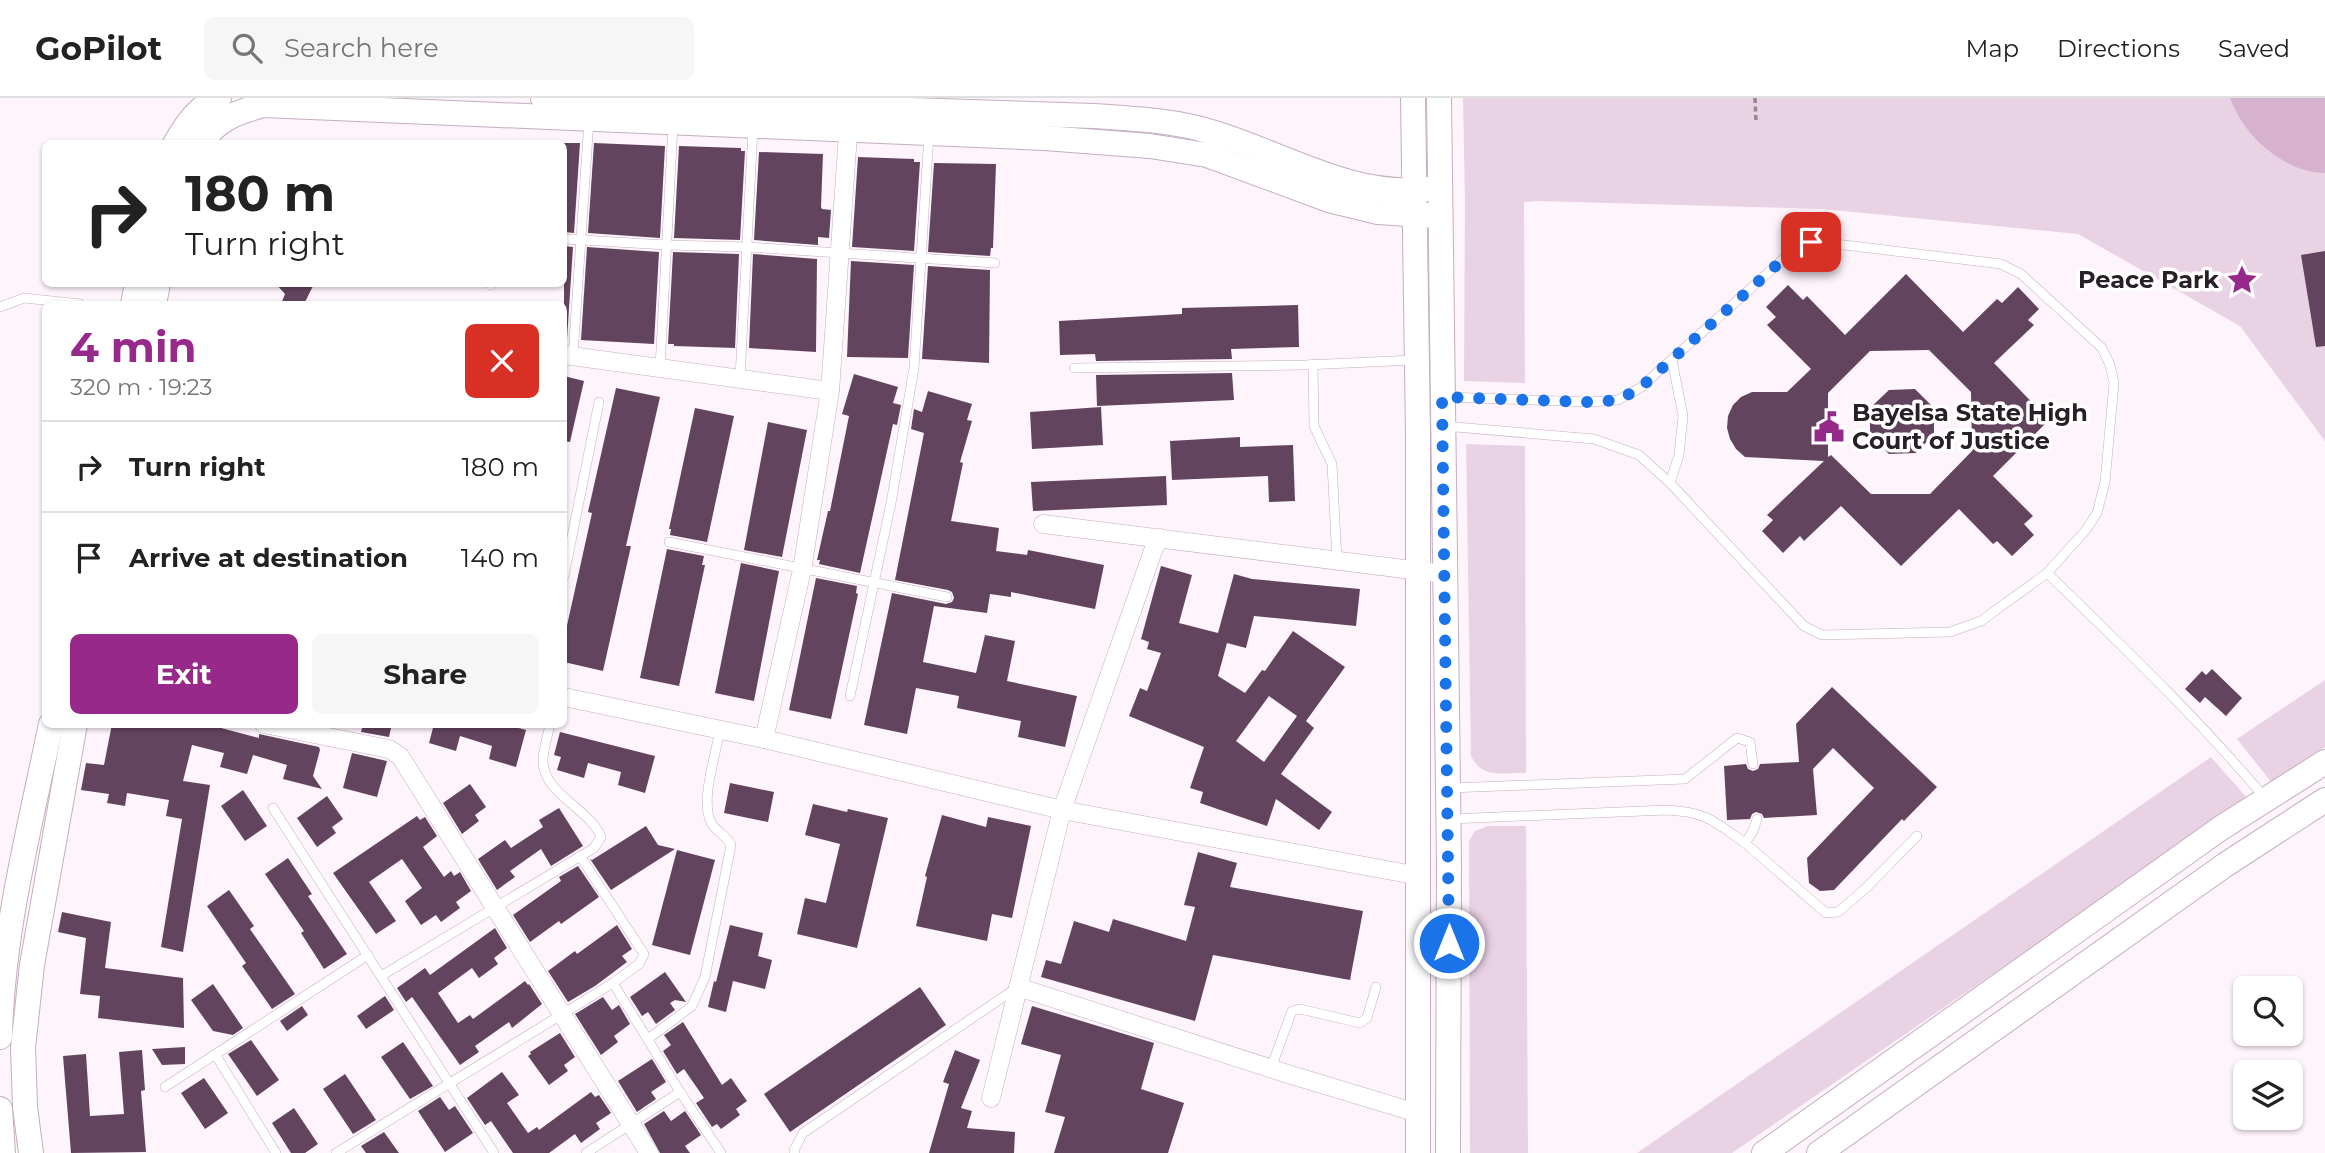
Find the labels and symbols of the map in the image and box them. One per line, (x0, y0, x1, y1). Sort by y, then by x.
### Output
pin (1781, 212, 1841, 272)
place icon: Peace Park (2225, 263, 2259, 297)
place label: Peace Park (2078, 265, 2219, 294)
place label: Bayelsa State High Court of Justice (1852, 398, 2088, 455)
public building icon: Bayelsa State High Court of Justice (1812, 410, 1846, 444)
position arrow (1412, 906, 1486, 980)

